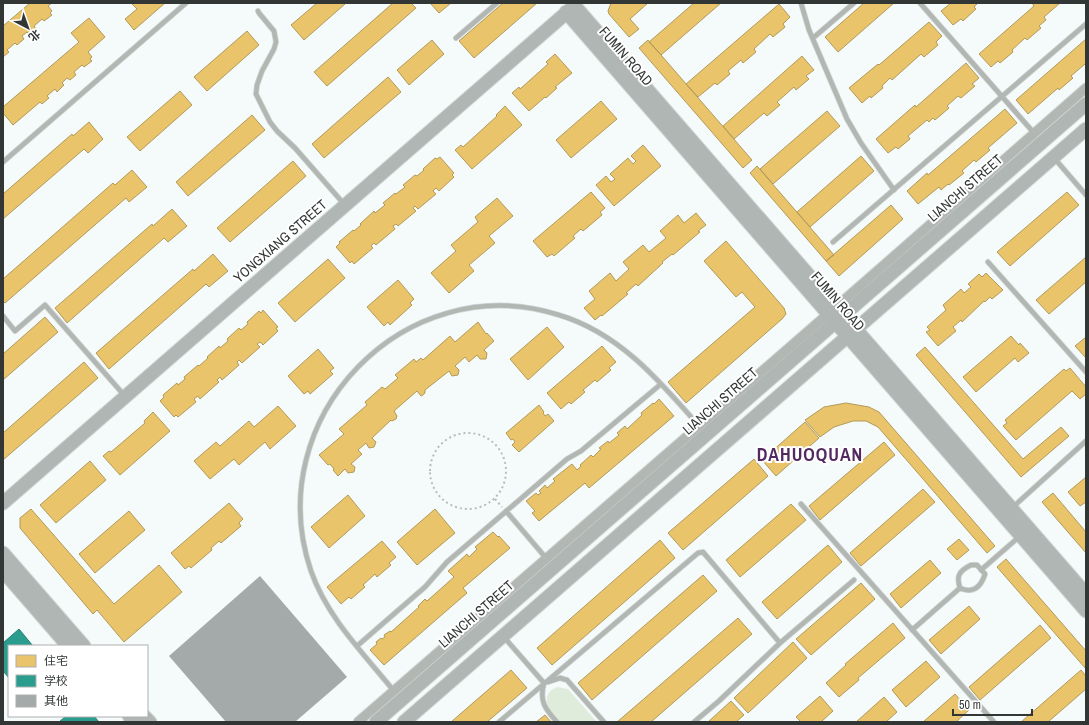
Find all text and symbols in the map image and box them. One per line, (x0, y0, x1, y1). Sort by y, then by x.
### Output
north arrow (8, 8, 48, 48)
street label: FUMIN ROAD (595, 23, 657, 89)
text: 北 (26, 27, 43, 44)
street label: LIANCHI STREET (924, 150, 1006, 226)
street label: YONGXIANG STREET (230, 195, 330, 287)
street label: FUMIN ROAD (807, 268, 869, 334)
street label: LIANCHI STREET (679, 363, 761, 439)
district label: DAHUOQUAN (757, 442, 863, 467)
street label: LIANCHI STREET (435, 576, 517, 652)
legend (8, 645, 148, 717)
text: 住宅 (44, 653, 68, 669)
text: 学校 (44, 673, 68, 689)
scale bar (953, 691, 1032, 717)
text: 其他 (44, 693, 68, 709)
text: 50 m (959, 697, 981, 713)

